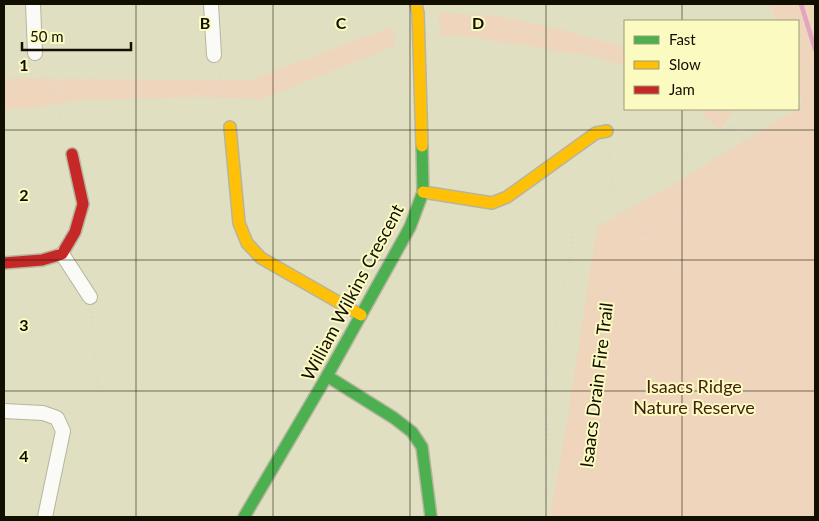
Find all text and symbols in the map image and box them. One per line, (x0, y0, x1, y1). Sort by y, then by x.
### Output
text: B (200, 13, 210, 32)
text: C (336, 13, 347, 32)
text: D (472, 13, 484, 32)
scale bar (22, 20, 131, 52)
legend (624, 20, 799, 110)
text: 50 m (30, 27, 64, 45)
text: Fast (669, 30, 696, 48)
text: 1 (19, 55, 29, 74)
text: Slow (669, 55, 701, 73)
text: Jam (669, 80, 695, 98)
text: 2 (19, 185, 29, 204)
street label: William Wilkins Crescent (296, 200, 408, 384)
street label: Isaacs Drain Fire Trail (575, 301, 617, 469)
text: 3 (19, 315, 29, 334)
park label: Isaacs Ridge Nature Reserve (633, 375, 755, 418)
text: 4 (19, 446, 29, 465)

